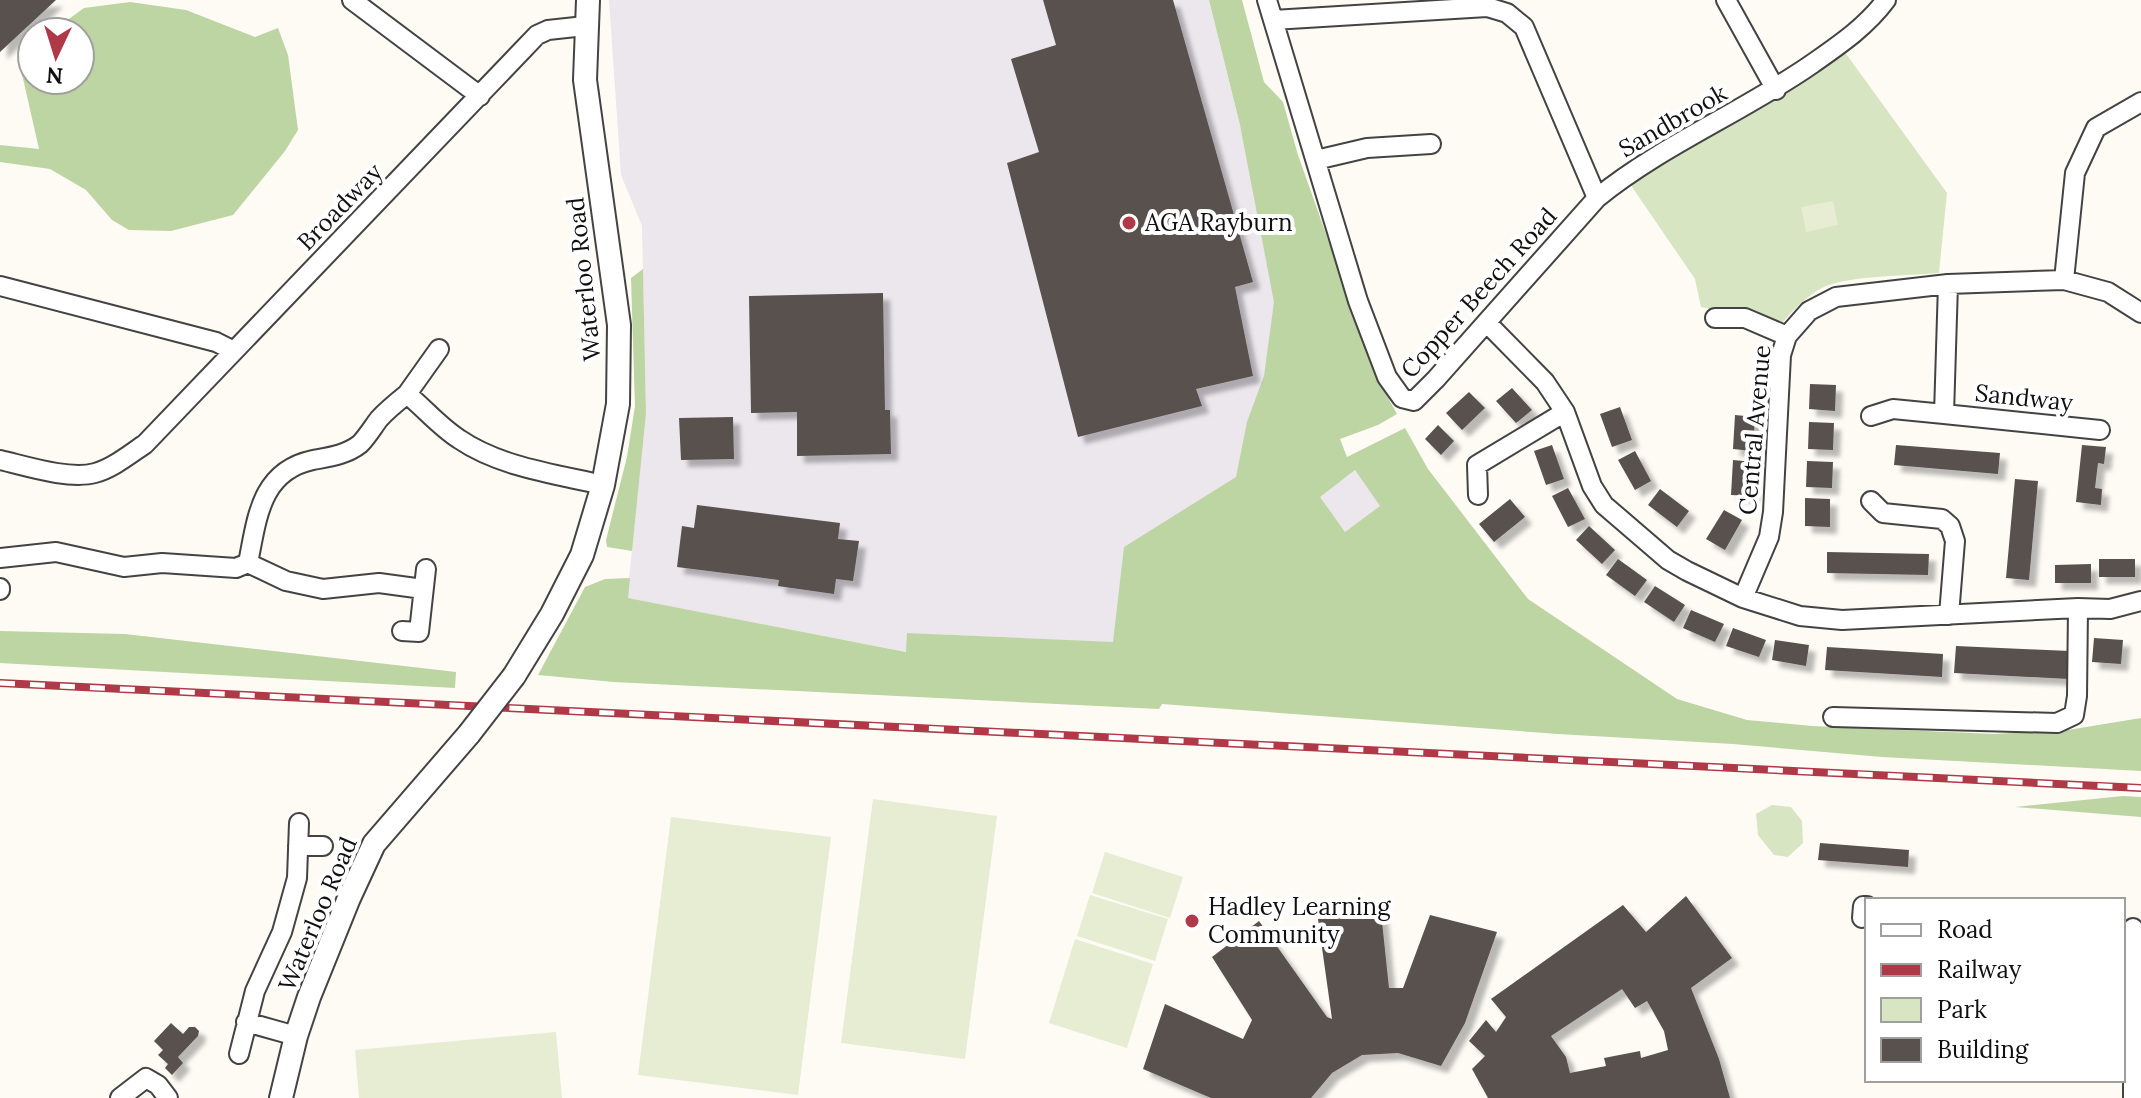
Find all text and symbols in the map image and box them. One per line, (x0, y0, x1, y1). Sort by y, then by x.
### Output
north arrow (16, 16, 96, 96)
text: N (45, 61, 64, 91)
street label: Sandbrook (1613, 77, 1733, 164)
street label: Broadway (290, 156, 389, 257)
street label: Waterloo Road (559, 196, 608, 362)
street label: Copper Beech Road (1394, 201, 1563, 384)
place label: AGA Rayburn (1144, 207, 1293, 238)
marker: AGA Rayburn (1120, 214, 1138, 232)
street label: Central Avenue (1732, 344, 1777, 516)
street label: Sandway (1973, 377, 2075, 418)
street label: Waterloo Road (271, 832, 364, 996)
place label: Hadley Learning Community (1208, 891, 1391, 950)
legend (1865, 898, 2125, 1082)
marker: Hadley Learning Community (1183, 912, 1201, 930)
text: Road (1937, 914, 1993, 945)
text: Railway (1937, 954, 2022, 985)
text: Park (1937, 994, 1987, 1025)
text: Building (1937, 1034, 2029, 1065)

